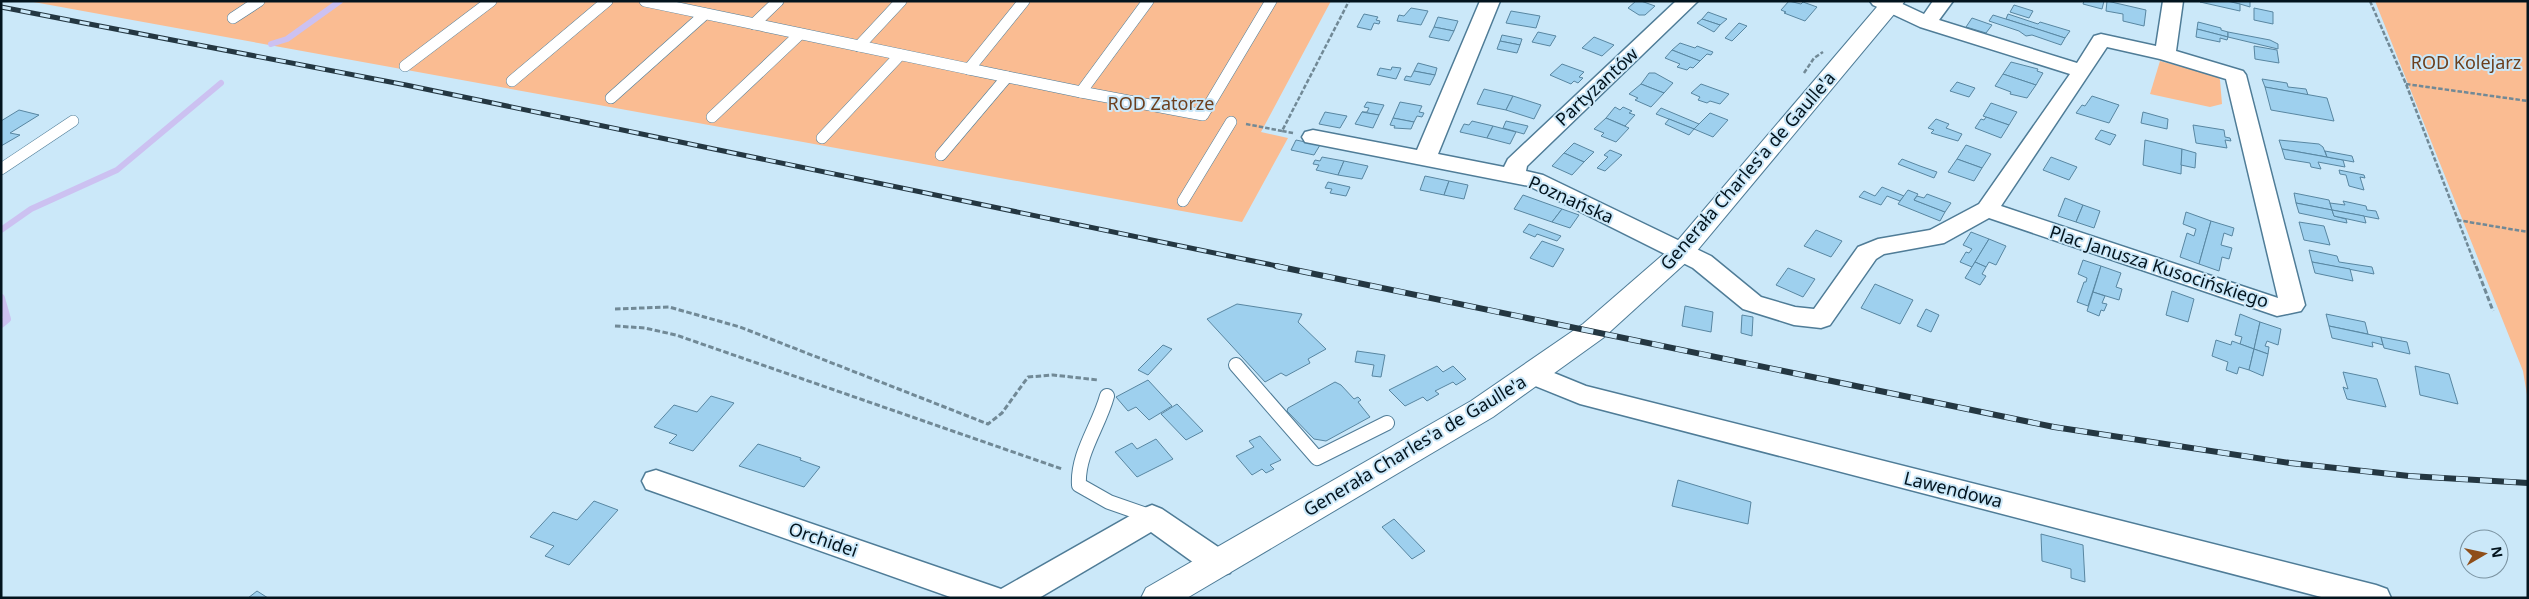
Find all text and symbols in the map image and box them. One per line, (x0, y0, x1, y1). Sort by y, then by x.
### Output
street label: Partyzantów (1550, 42, 1643, 131)
park label: ROD Kolejarz (2411, 50, 2521, 74)
street label: Generała Charles'a de Gaulle'a (1654, 66, 1840, 275)
park label: ROD Zatorze (1108, 91, 1214, 115)
street label: Poznańska (1525, 170, 1618, 229)
street label: Plac Janusza Kusocińskiego (2047, 219, 2272, 313)
street label: Generała Charles'a de Gaulle'a (1299, 369, 1530, 521)
street label: Lawendowa (1901, 465, 2005, 513)
street label: Orchidei (786, 516, 861, 562)
north arrow (2459, 529, 2509, 579)
text: N (2487, 545, 2508, 559)

